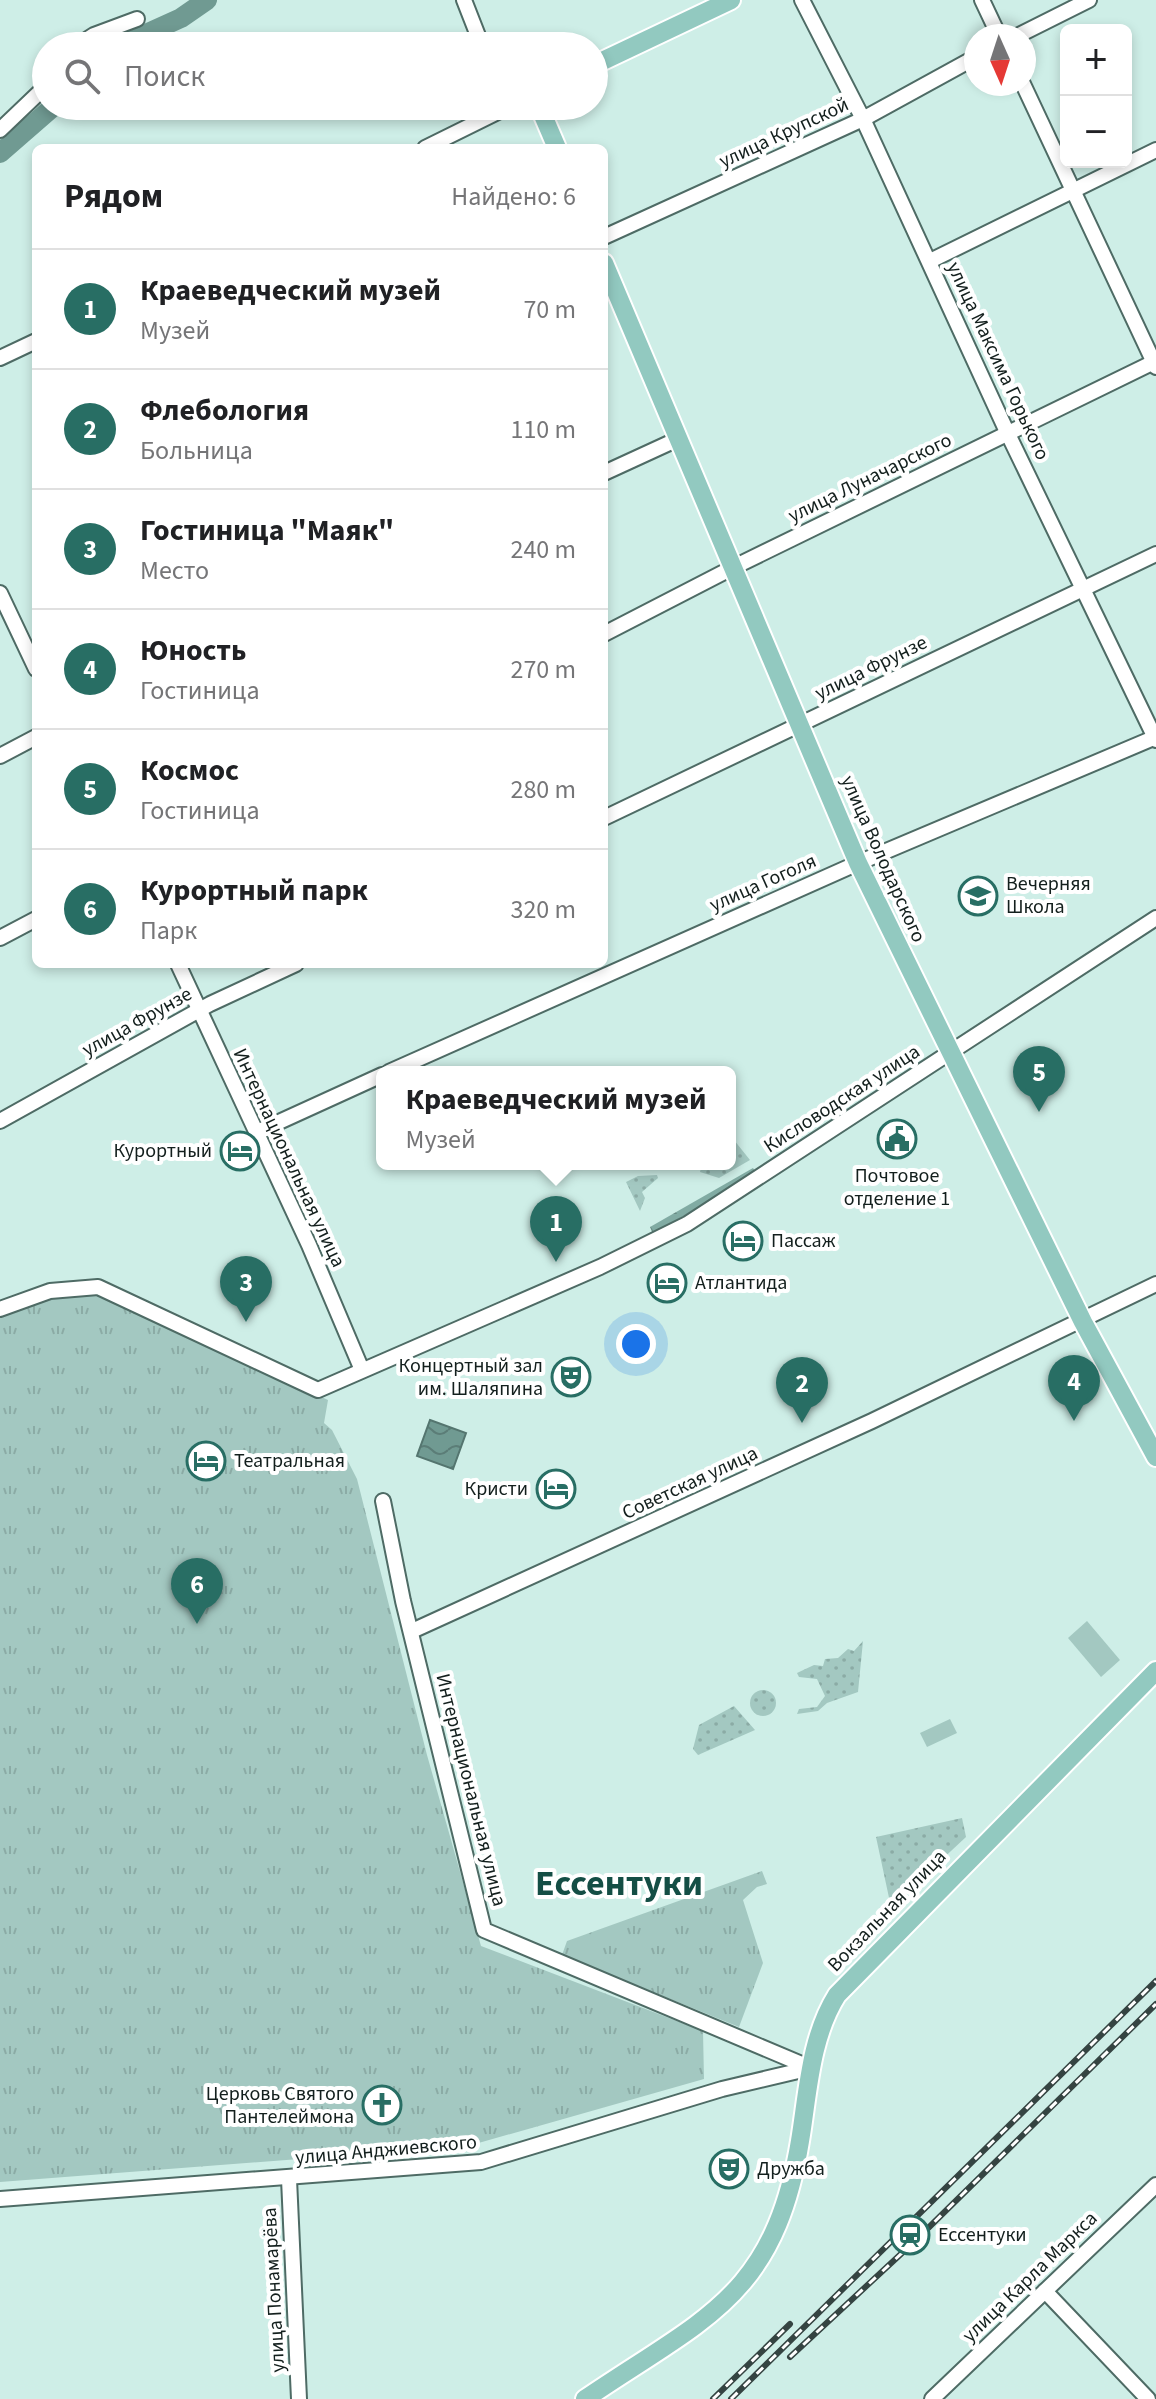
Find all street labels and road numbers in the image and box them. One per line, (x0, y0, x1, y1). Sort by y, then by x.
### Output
street label: улица Крупской (715, 91, 853, 175)
street label: улица Максима Горького (940, 257, 1056, 465)
street label: улица Луначарского (783, 426, 957, 530)
street label: улица Фрунзе (810, 629, 932, 707)
street label: улица Володарского (834, 771, 932, 947)
street label: улица Гоголя (705, 847, 821, 919)
street label: улица Фрунзе (77, 980, 197, 1064)
street label: Кисловодская улица (758, 1038, 926, 1160)
street label: Интернациональная улица (226, 1044, 352, 1272)
street label: Советская улица (618, 1439, 762, 1527)
street label: Интернациональная улица (429, 1671, 513, 1909)
street label: Вокзальная улица (821, 1844, 953, 1978)
street label: улица Анджиевского (294, 2128, 478, 2172)
street label: улица Карла Маркса (956, 2205, 1104, 2349)
street label: улица Понамарёва (256, 2207, 292, 2373)

